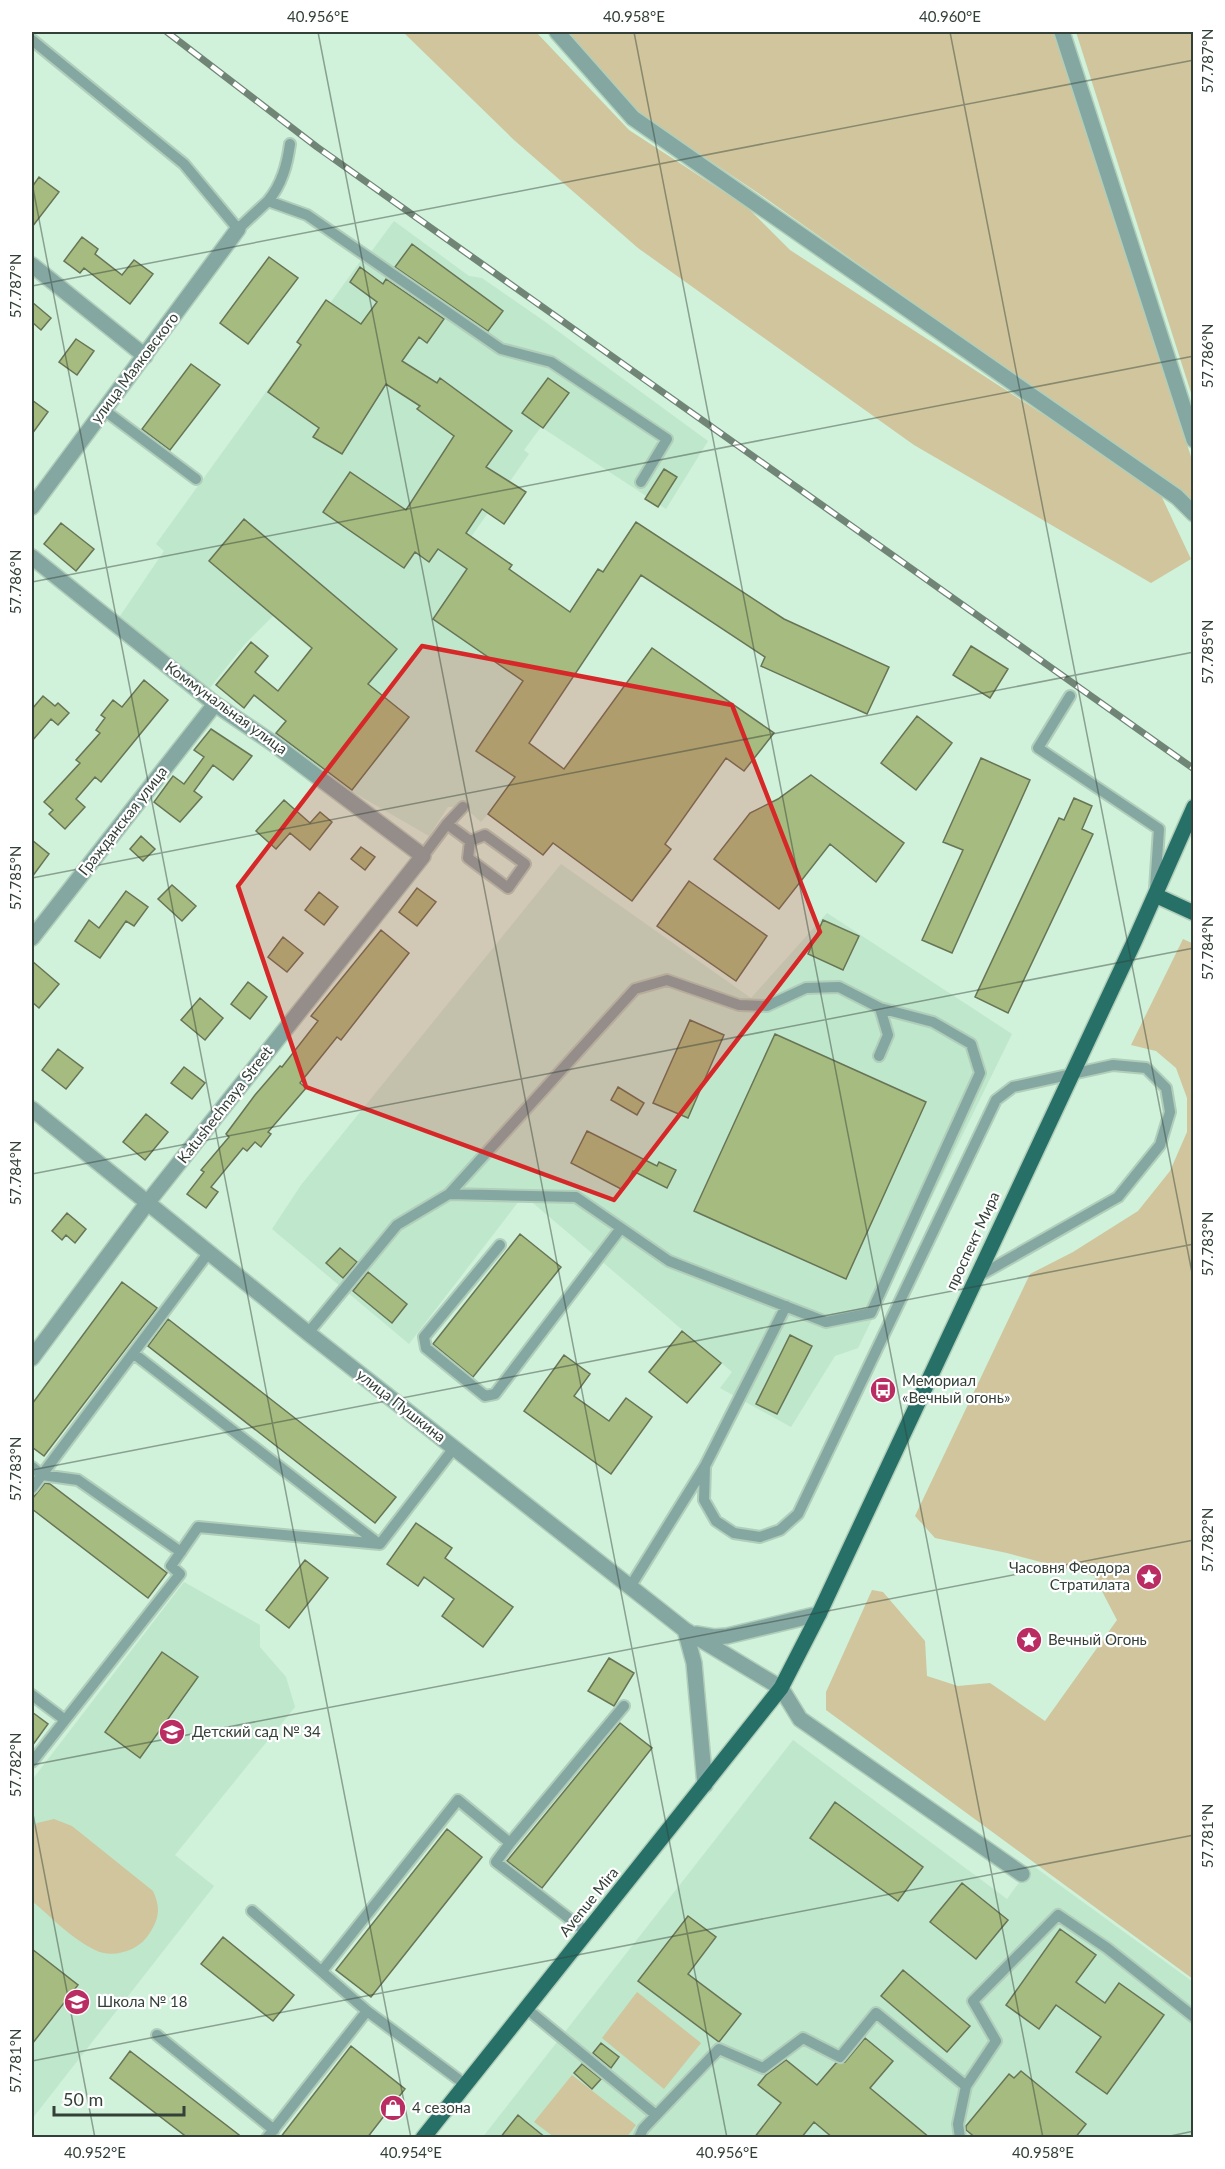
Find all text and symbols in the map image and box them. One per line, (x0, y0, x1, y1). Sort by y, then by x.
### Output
text: 40.956°E (287, 7, 349, 25)
text: 40.958°E (603, 7, 665, 25)
text: 40.960°E (919, 7, 981, 25)
text: 57.787°N (1198, 29, 1216, 93)
text: 57.787°N (6, 254, 24, 318)
street label: улица Маяковского (87, 308, 182, 426)
text: 57.786°N (1198, 324, 1216, 388)
text: 57.786°N (6, 550, 24, 614)
text: 57.785°N (1198, 620, 1216, 684)
street label: Коммунальная улица (162, 657, 291, 758)
street label: Гражданская улица (74, 762, 170, 879)
text: 57.785°N (6, 846, 24, 910)
text: 57.784°N (1198, 916, 1216, 980)
street label: Katushechnaya Street (173, 1042, 276, 1166)
text: 57.784°N (6, 1141, 24, 1205)
street label: проспект Мира (941, 1189, 1003, 1293)
text: 57.783°N (1198, 1212, 1216, 1276)
street label: улица Пушкина (354, 1365, 450, 1446)
place label: Мемориал «Вечный огонь» (902, 1371, 1010, 1406)
bus stop icon: Мемориал «Вечный огонь» (868, 1375, 898, 1405)
text: 57.783°N (6, 1437, 24, 1501)
text: 57.782°N (1198, 1508, 1216, 1572)
place label: Часовня Феодора Стратилата (1009, 1558, 1130, 1593)
place icon: Часовня Феодора Стратилата (1134, 1562, 1164, 1592)
place icon: Вечный Огонь (1014, 1625, 1044, 1655)
place label: Вечный Огонь (1048, 1630, 1147, 1648)
school or university icon: Детский сад № 34 (157, 1717, 187, 1747)
place label: Детский сад № 34 (192, 1722, 321, 1740)
text: 57.782°N (6, 1733, 24, 1797)
text: 57.781°N (1198, 1804, 1216, 1868)
street label: Avenue Mira (555, 1863, 622, 1940)
school or university icon: Школа № 18 (62, 1987, 92, 2017)
place label: Школа № 18 (97, 1992, 187, 2010)
text: 57.781°N (6, 2029, 24, 2093)
scale bar (54, 2079, 184, 2117)
text: 50 m (63, 2088, 103, 2110)
shop icon: 4 сезона (378, 2093, 408, 2123)
place label: 4 сезона (412, 2098, 471, 2116)
text: 40.952°E (64, 2143, 126, 2161)
text: 40.954°E (380, 2143, 442, 2161)
text: 40.956°E (696, 2143, 758, 2161)
text: 40.958°E (1012, 2143, 1074, 2161)

